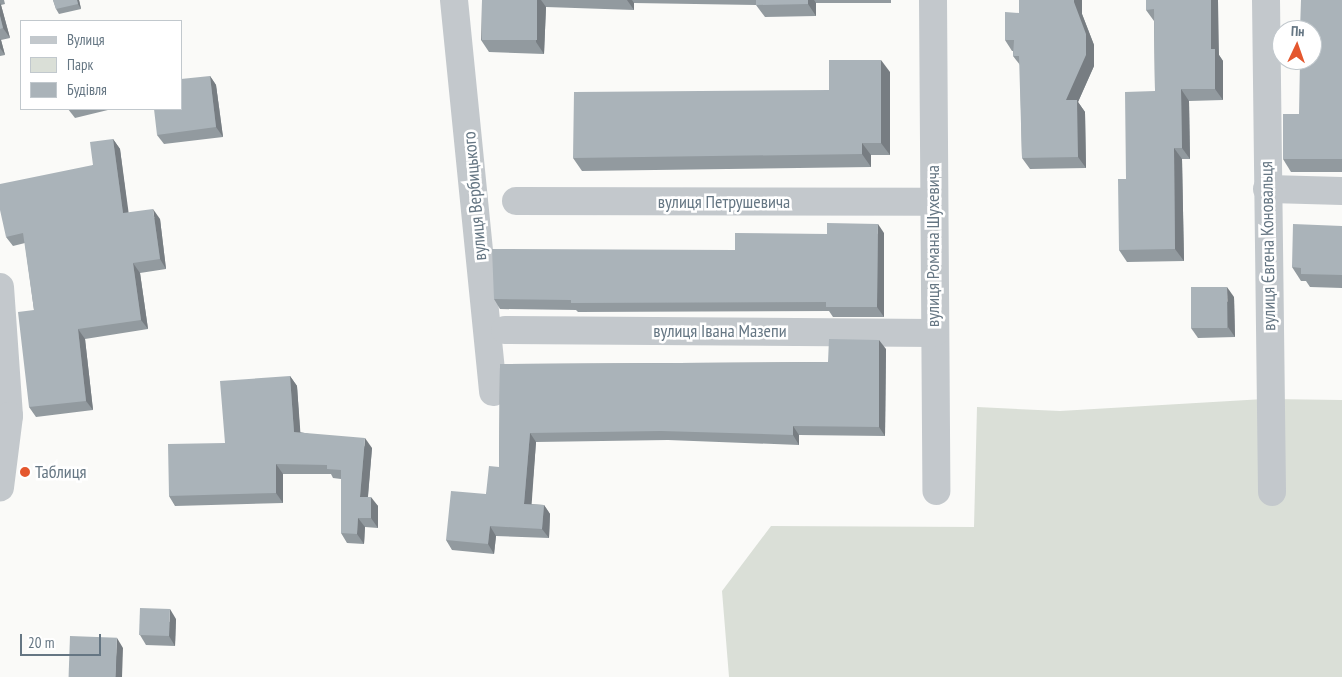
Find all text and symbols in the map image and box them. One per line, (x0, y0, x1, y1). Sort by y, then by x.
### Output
legend (20, 20, 182, 110)
north arrow (1272, 20, 1322, 70)
text: Пн (1290, 22, 1305, 40)
text: Вулиця (67, 30, 105, 49)
text: Парк (67, 55, 93, 74)
text: Будівля (67, 80, 107, 99)
street label: вулиця Вербицького (459, 131, 491, 261)
street label: вулиця Євгена Коновальця (1256, 161, 1280, 331)
street label: вулиця Романа Шухевича (922, 165, 944, 327)
street label: вулиця Петрушевича (658, 191, 790, 213)
street label: вулиця Івана Мазепи (653, 320, 787, 342)
place label: Таблиця (35, 461, 87, 483)
marker: Таблиця (19, 466, 31, 478)
scale bar (22, 624, 104, 656)
text: 20 m (28, 633, 54, 652)

